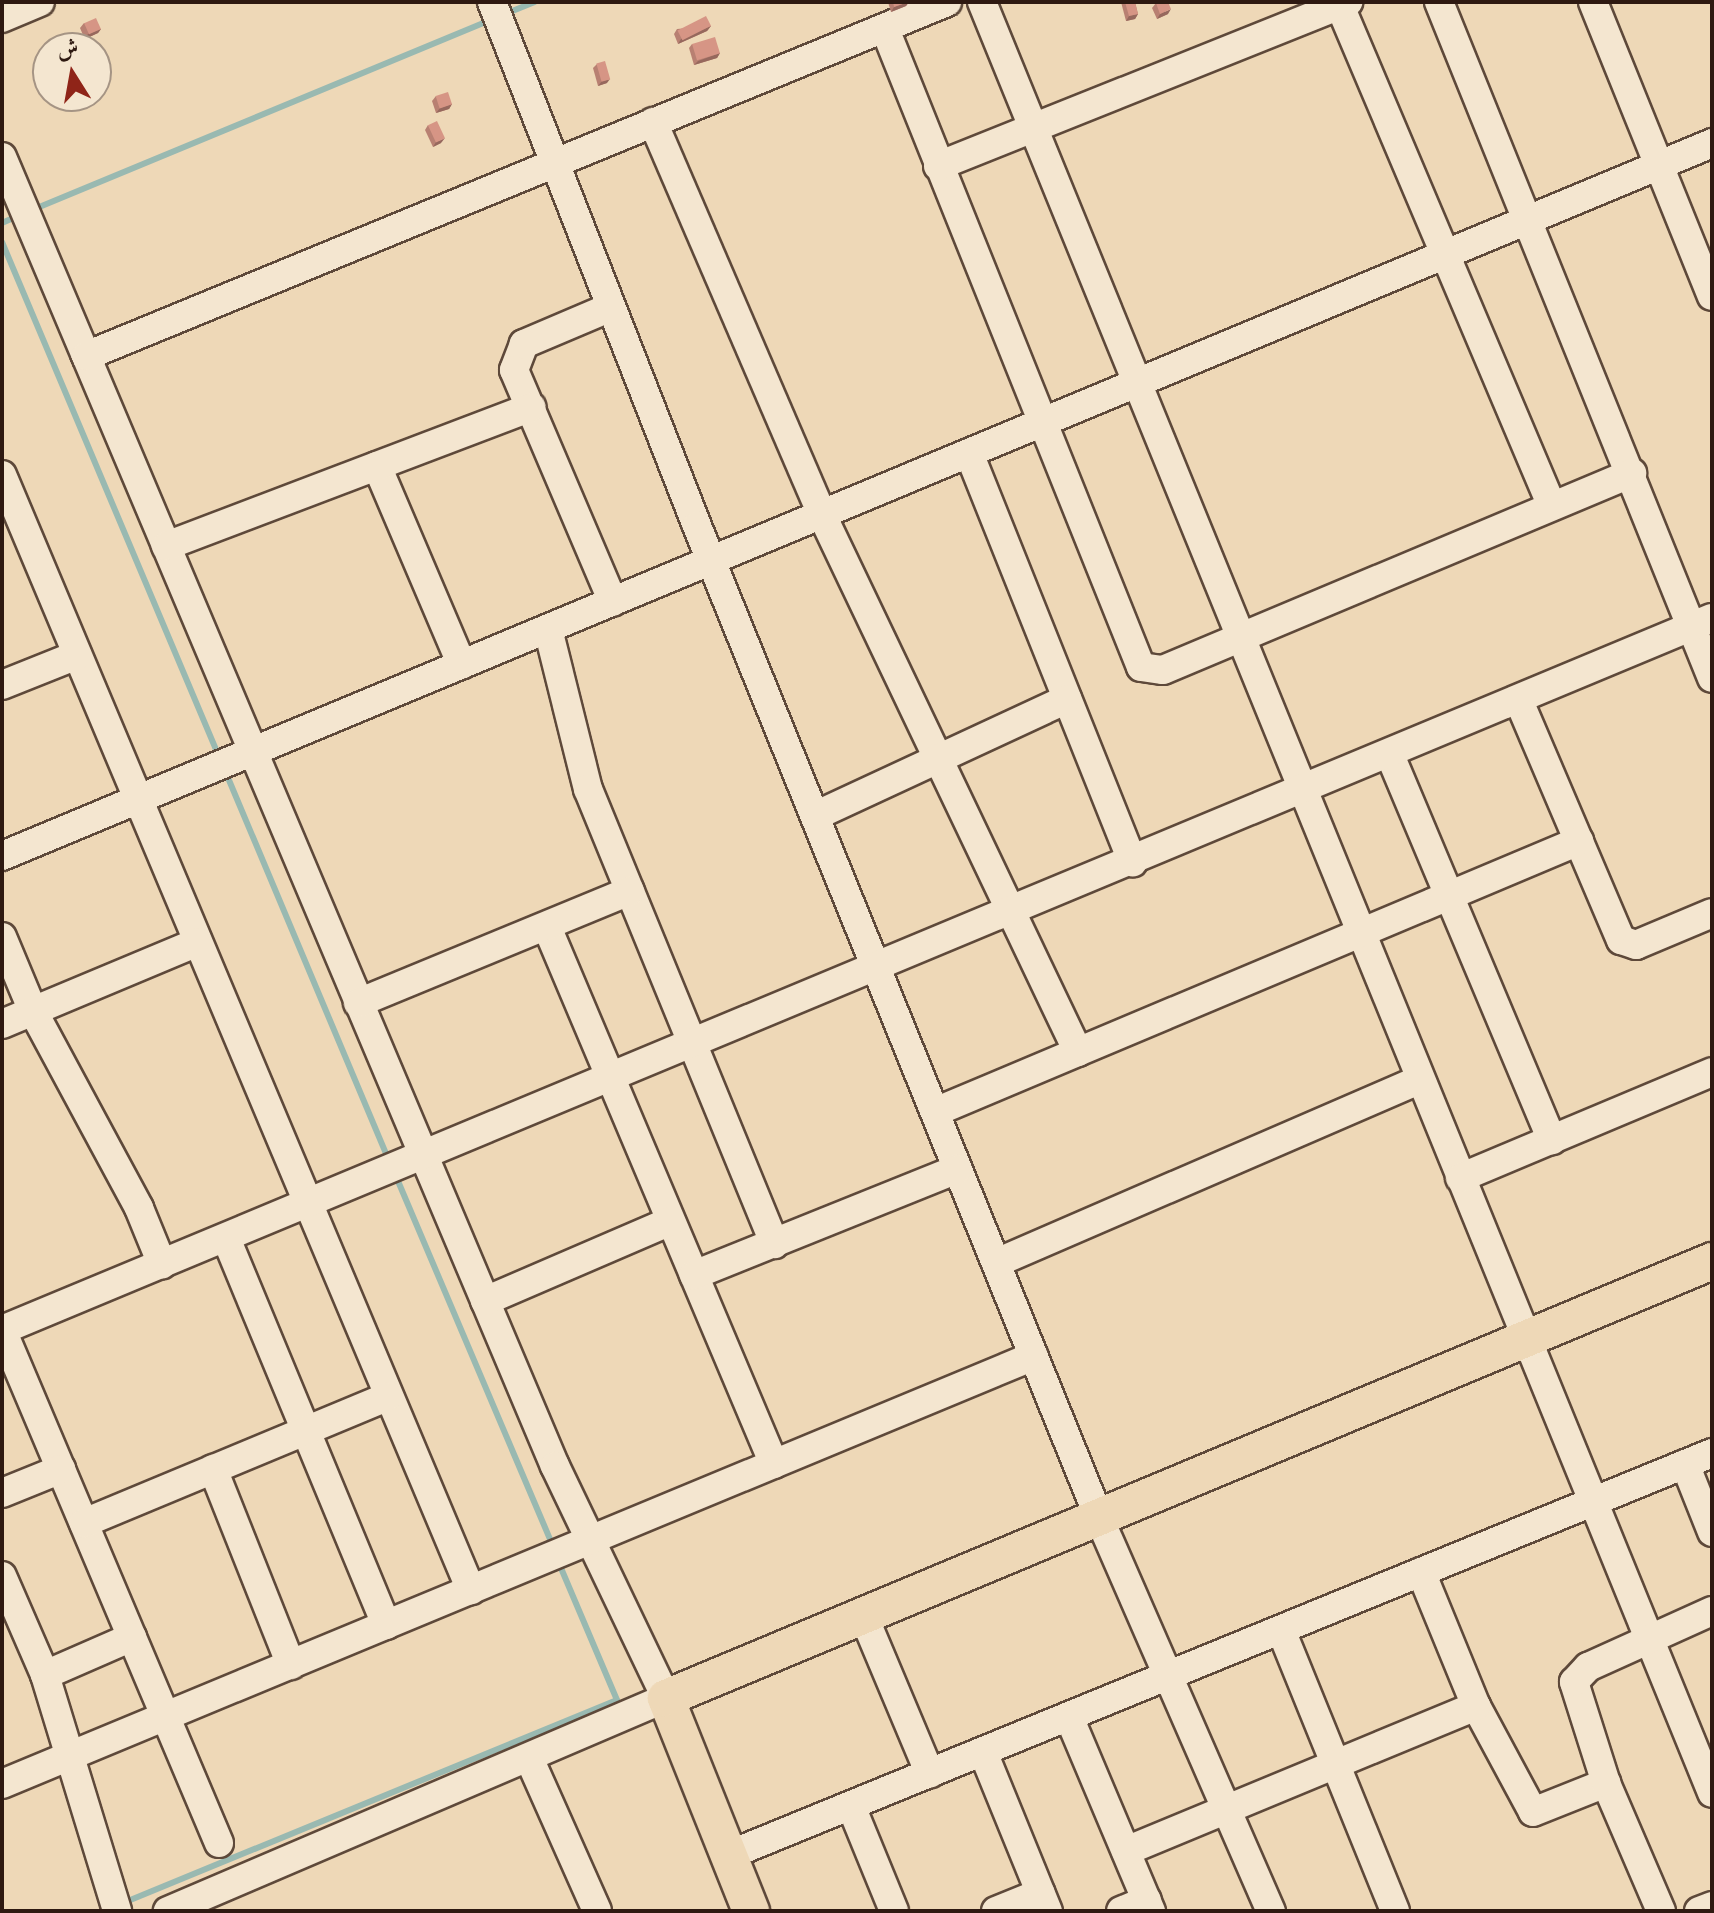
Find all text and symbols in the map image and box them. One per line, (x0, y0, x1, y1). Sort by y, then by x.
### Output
north arrow (32, 32, 112, 112)
text: ش (54, 33, 81, 67)

